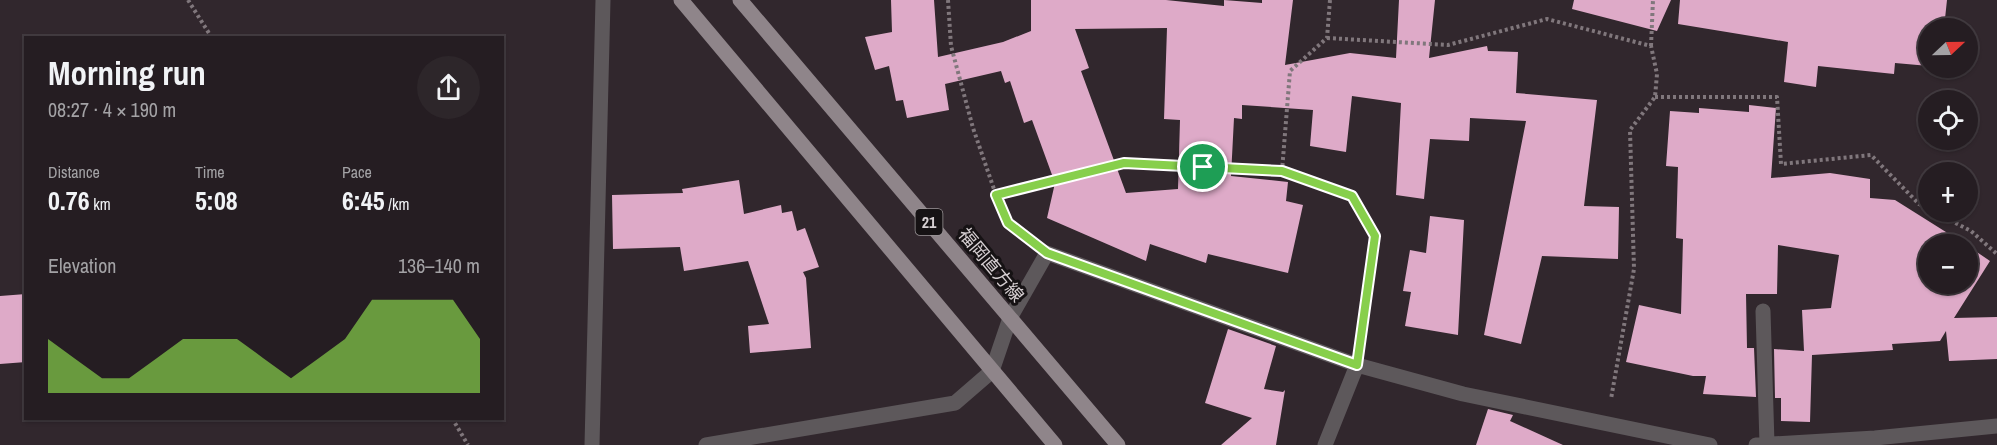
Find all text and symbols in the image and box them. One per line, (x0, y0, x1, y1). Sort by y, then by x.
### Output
north arrow (1918, 18, 1978, 78)
map controls (1918, 18, 1978, 294)
text: Morning run (48, 51, 206, 95)
button: share (417, 56, 480, 119)
button: locate (1918, 90, 1978, 150)
text: 08:27 · 4 × 190 m (48, 96, 176, 123)
pin (1177, 141, 1228, 192)
icon: arrive (1186, 150, 1219, 183)
text: Distance (48, 161, 100, 183)
text: Time (195, 161, 225, 183)
text: Pace (342, 161, 372, 183)
button: + (1918, 162, 1978, 222)
text: 0.76 (48, 183, 90, 218)
text: 5:08 (195, 183, 238, 218)
text: 6:45 (342, 183, 385, 218)
text: km (90, 193, 111, 215)
text: /km (385, 193, 409, 215)
road number: 21 (916, 209, 942, 235)
street label: 福岡直方線 (953, 222, 1030, 307)
button: − (1918, 234, 1978, 294)
text: Elevation (48, 252, 116, 279)
text: 136–140 m (398, 252, 480, 279)

